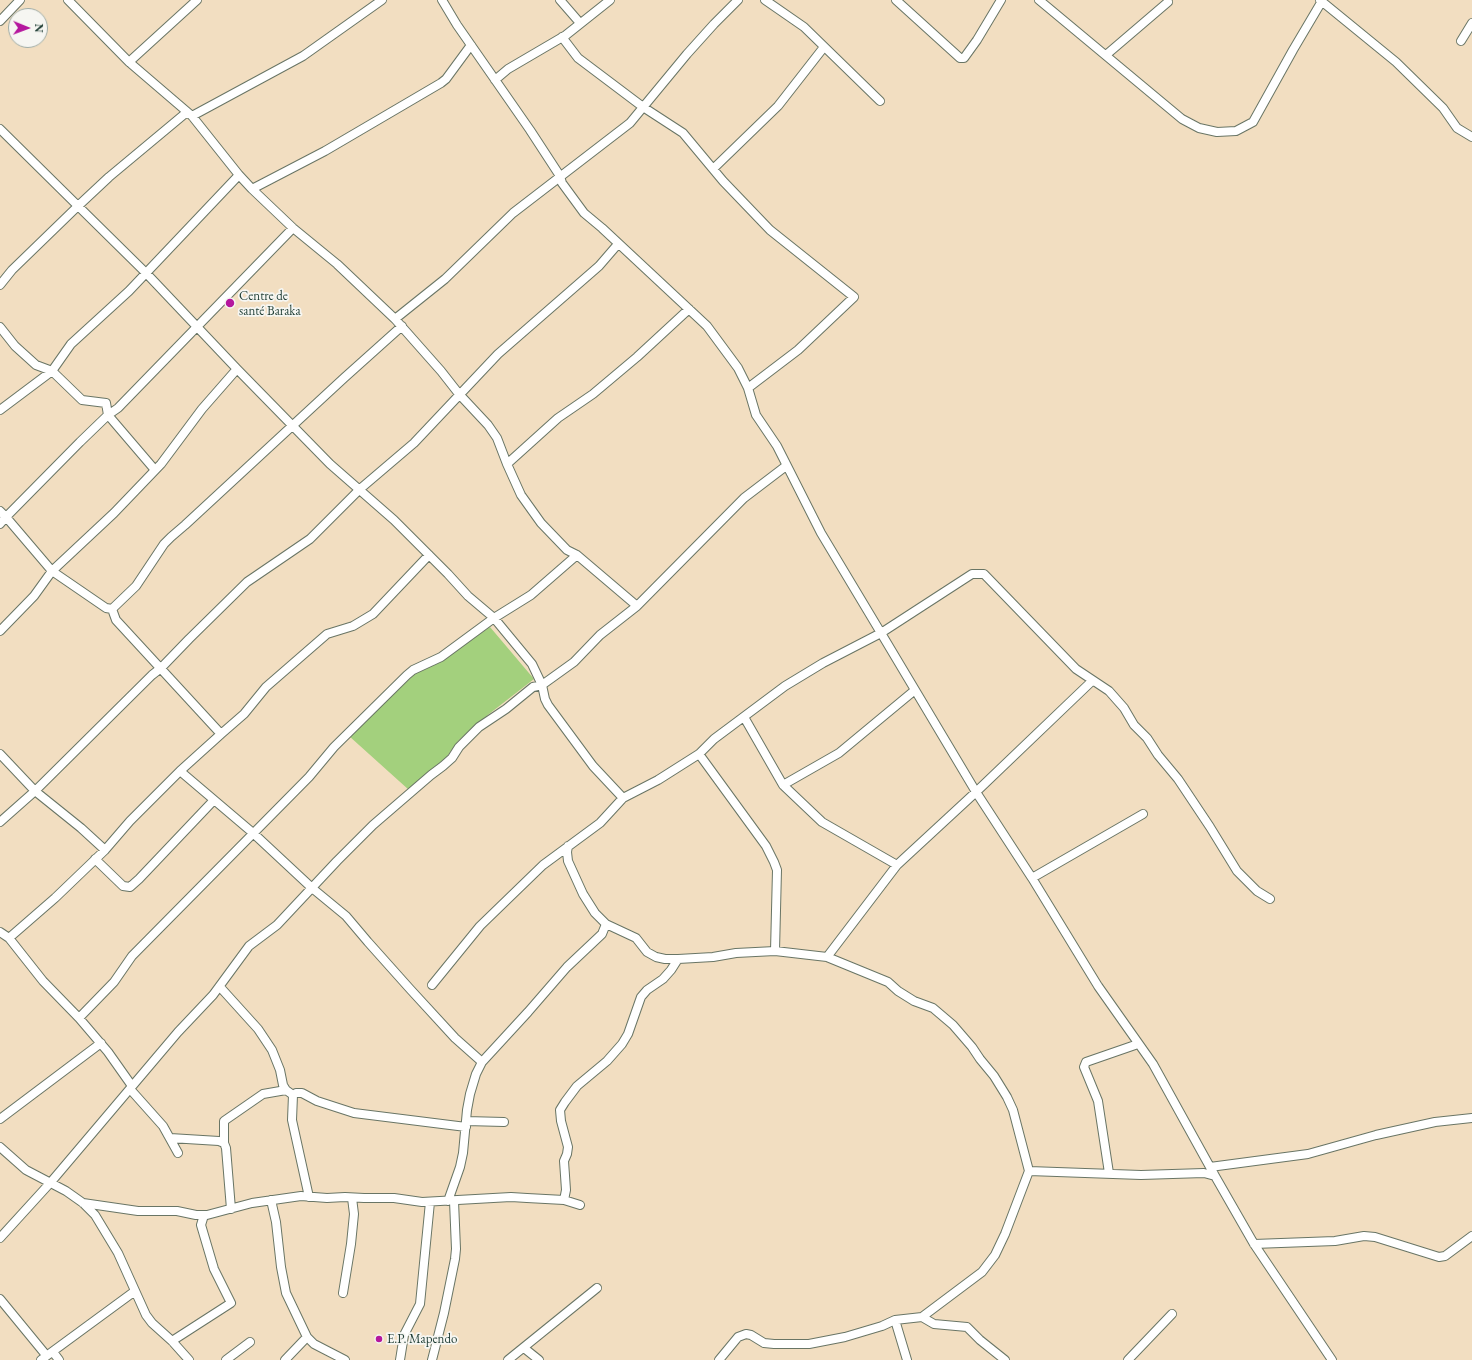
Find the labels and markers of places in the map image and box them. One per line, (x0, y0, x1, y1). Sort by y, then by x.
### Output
place label: Centre de santé Baraka (239, 288, 301, 319)
marker: Centre de santé Baraka (224, 297, 236, 309)
place label: E.P. Mapendo (387, 1331, 457, 1347)
marker: E.P. Mapendo (374, 1334, 384, 1344)

